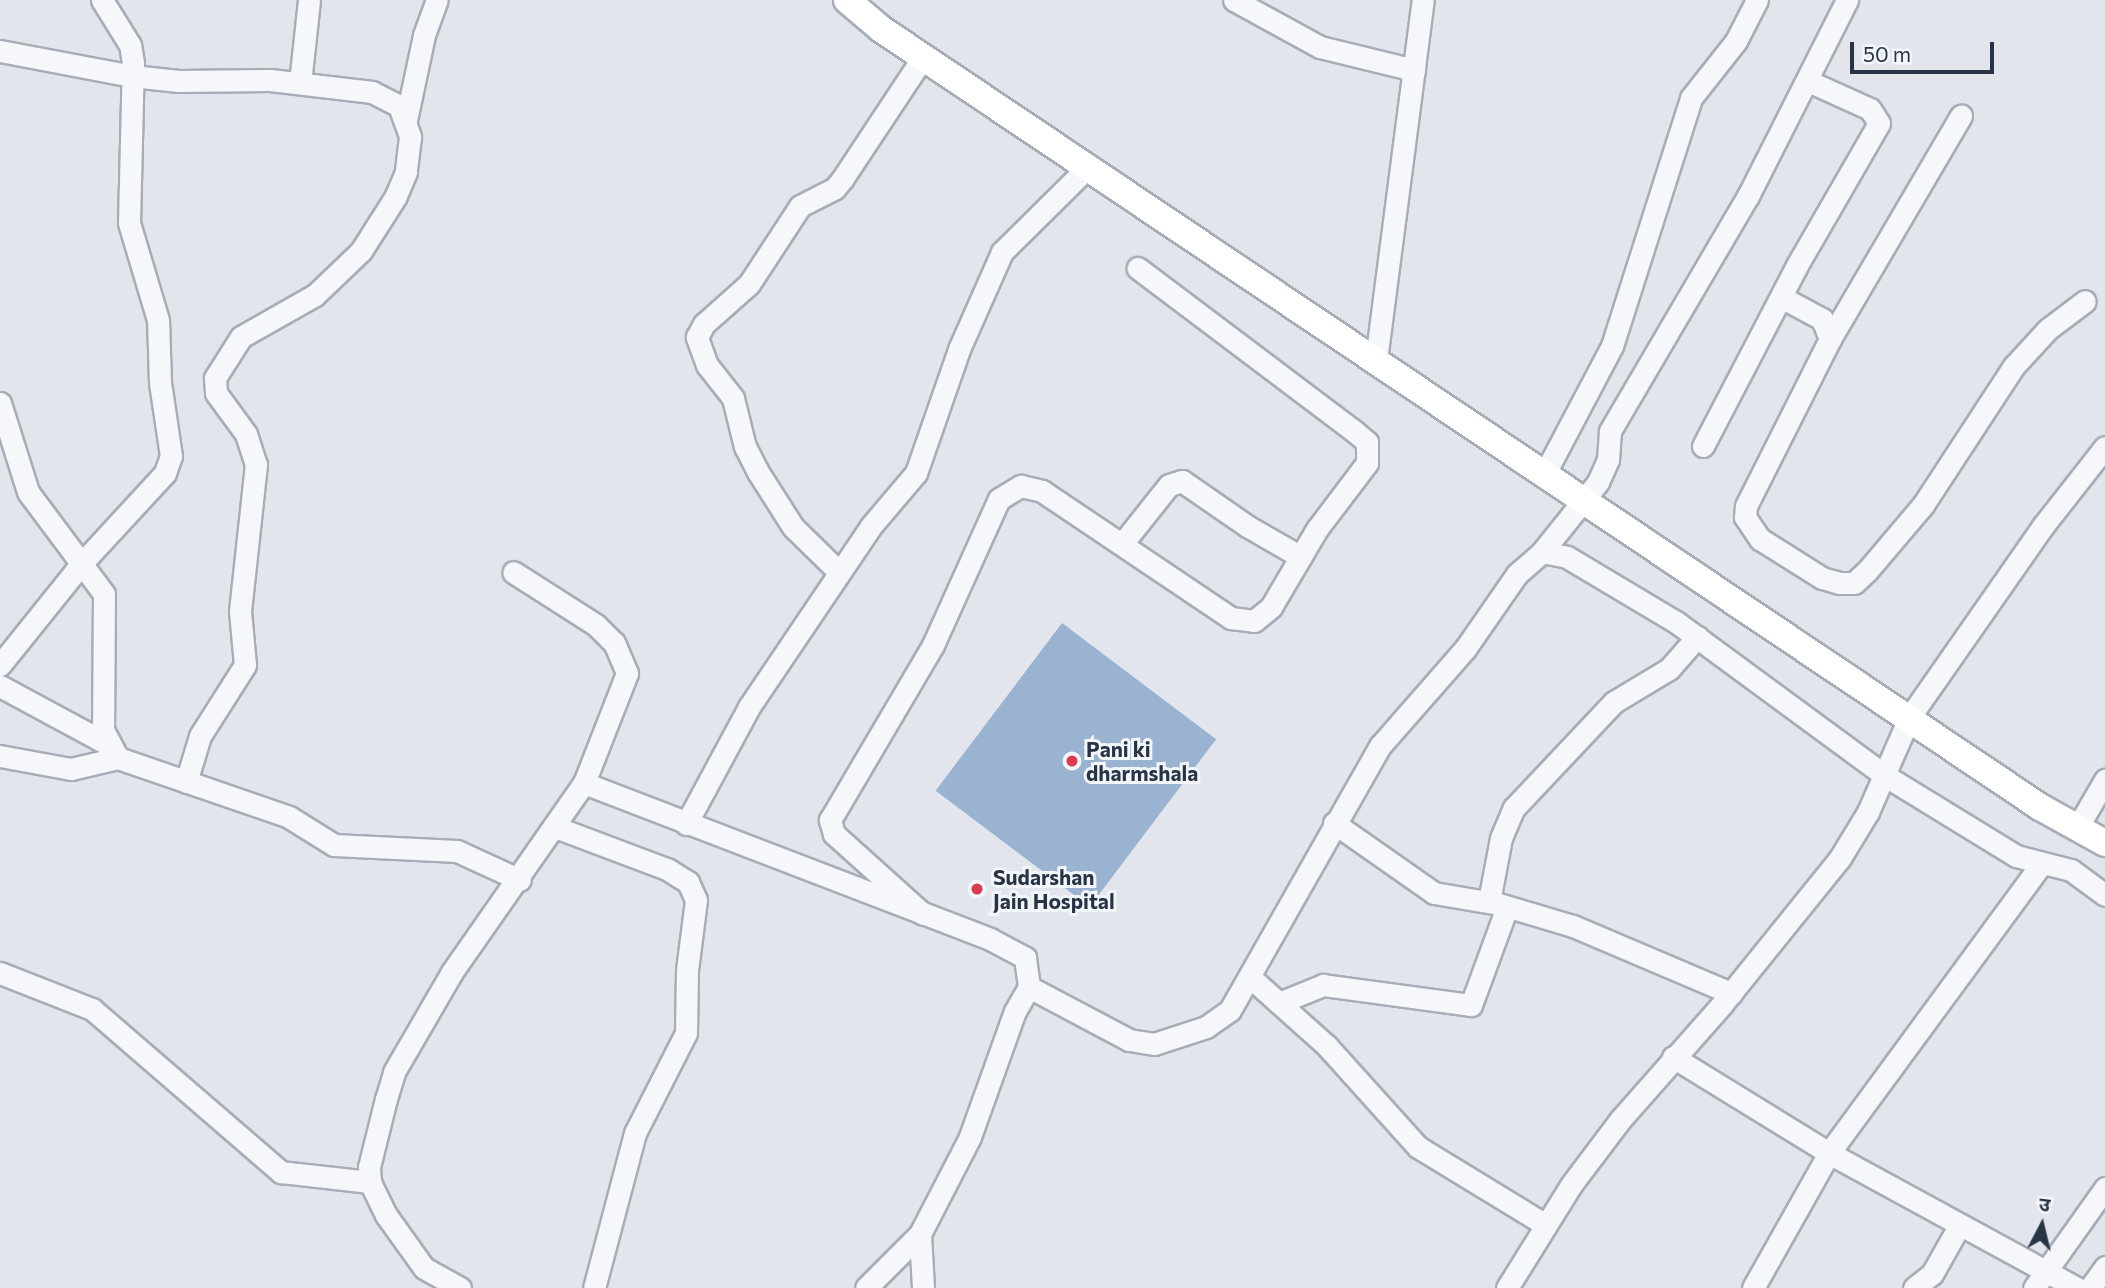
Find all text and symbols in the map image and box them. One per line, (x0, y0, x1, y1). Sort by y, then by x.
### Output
scale bar (1853, 28, 1996, 72)
text: 50 m (1863, 41, 1911, 66)
place label: Pani ki dharmshala (1086, 736, 1198, 786)
marker: Pani ki dharmshala (1064, 753, 1080, 769)
place label: Sudarshan Jain Hospital (993, 864, 1115, 914)
marker: Sudarshan Jain Hospital (967, 879, 987, 899)
north arrow (2007, 1190, 2077, 1260)
text: उ (2038, 1192, 2052, 1216)

